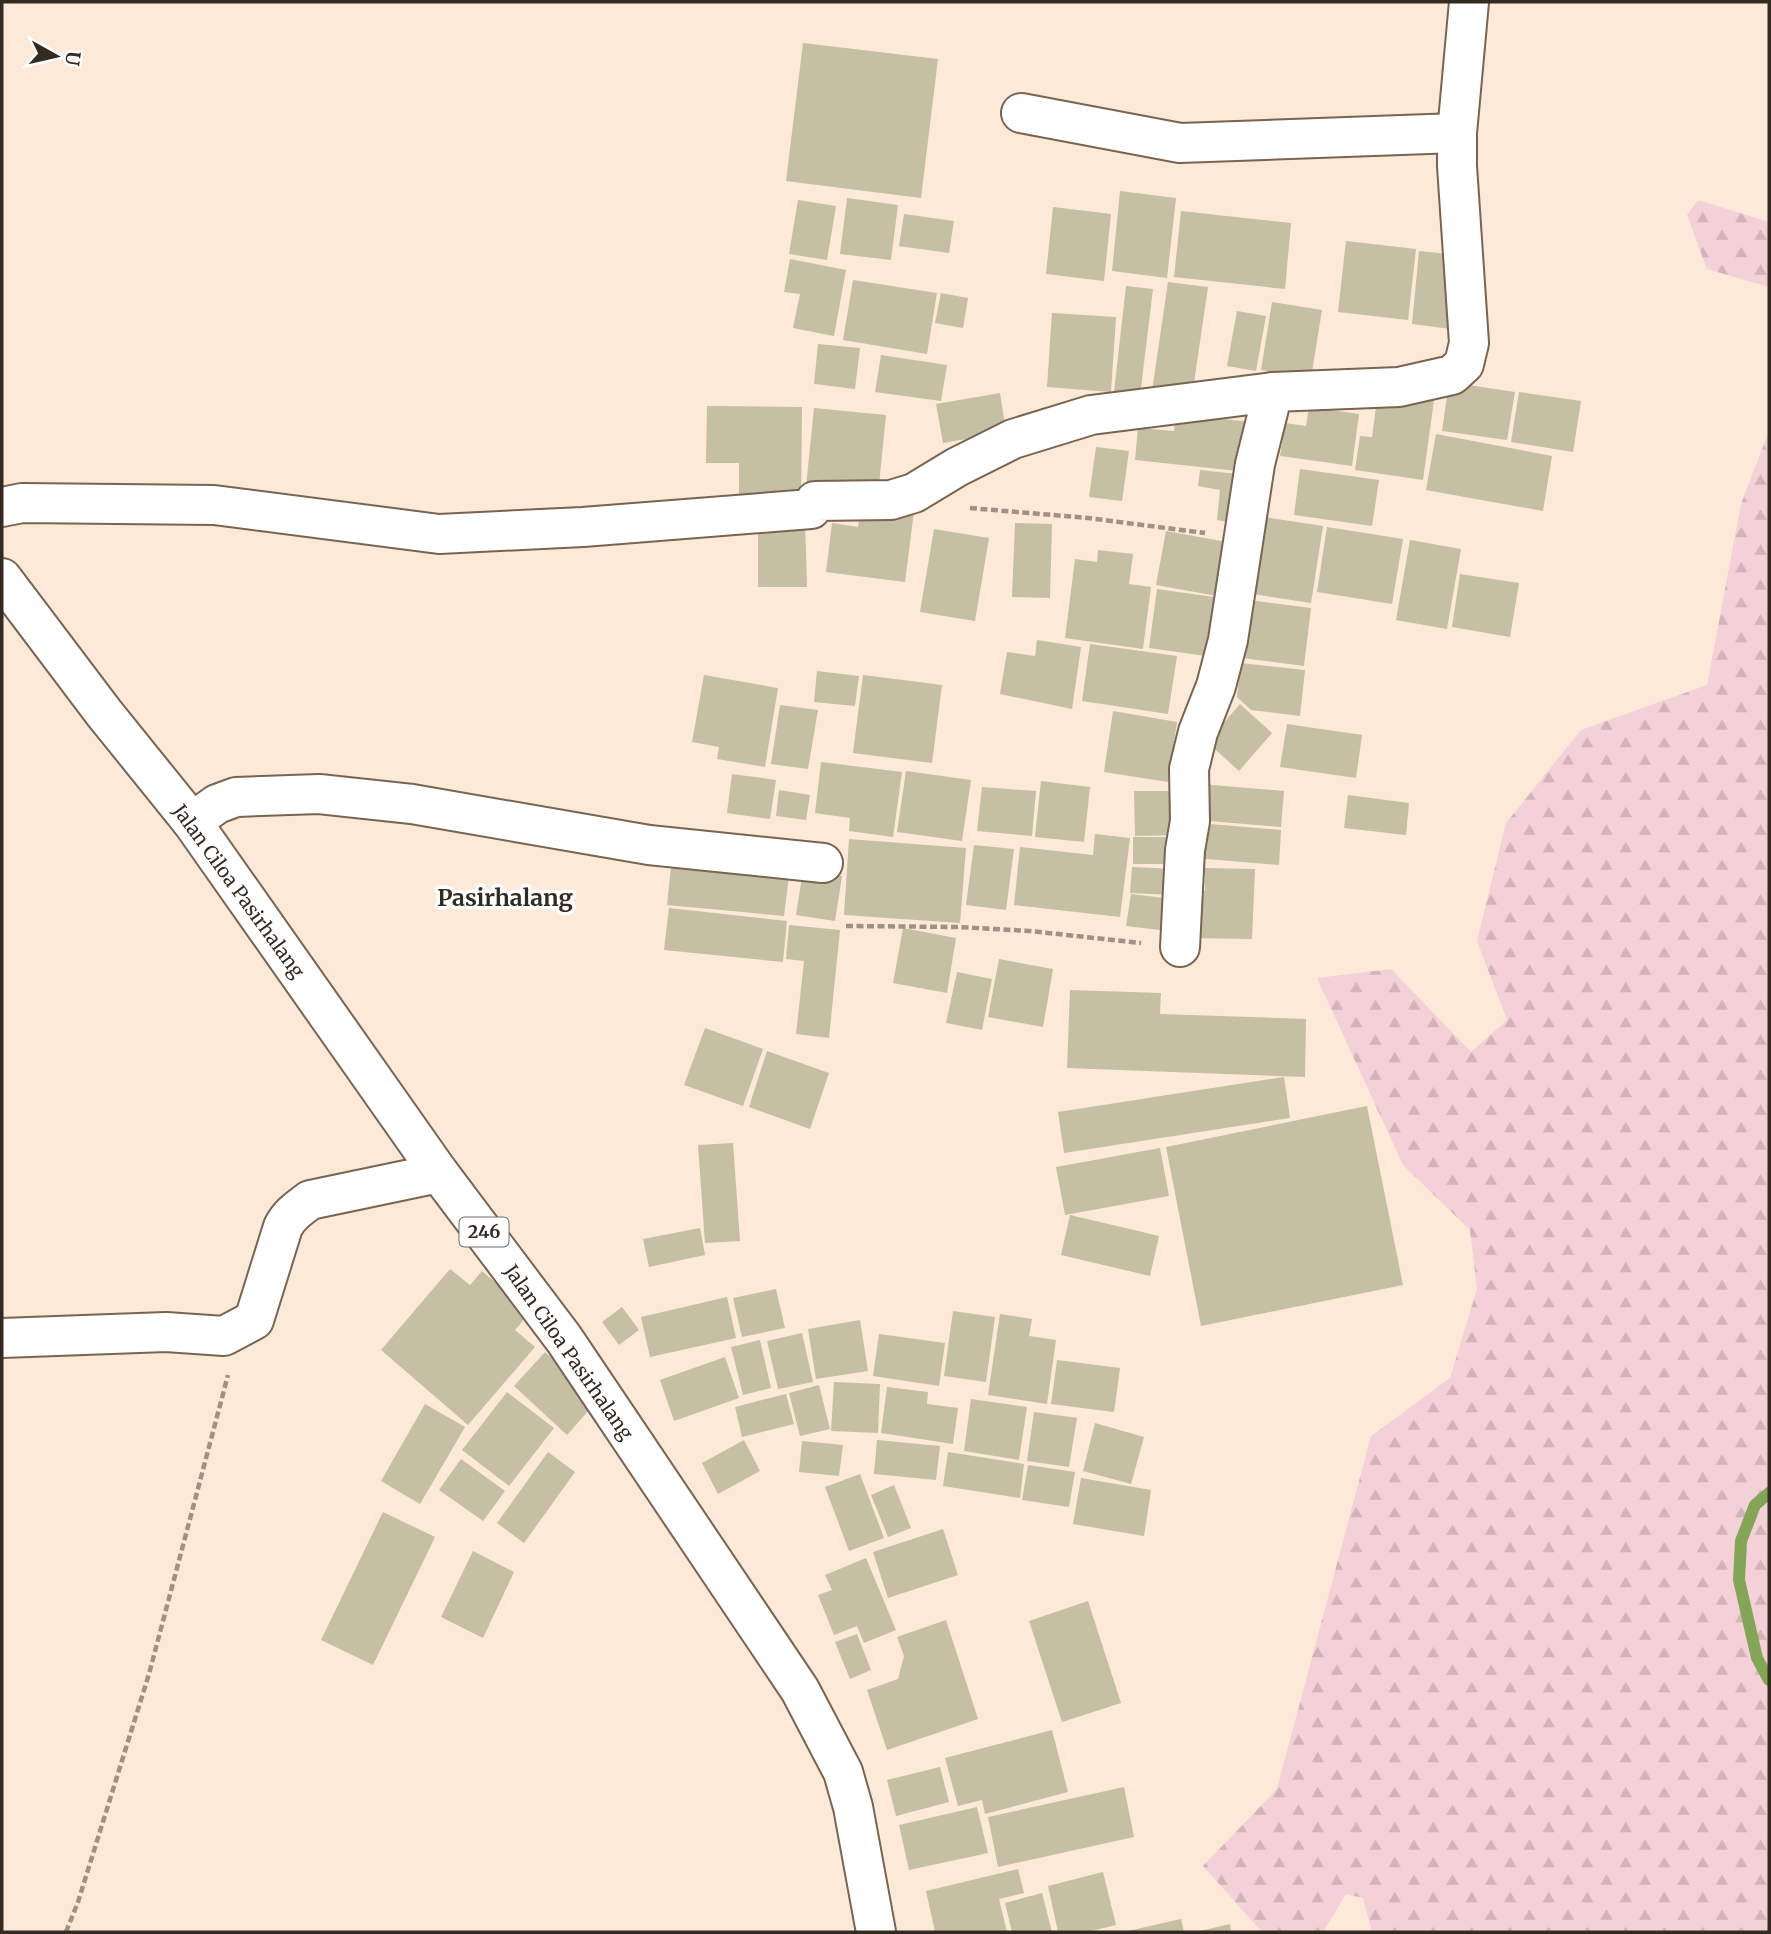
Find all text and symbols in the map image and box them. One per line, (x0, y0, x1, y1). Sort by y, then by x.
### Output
north arrow (21, 21, 91, 91)
text: U (60, 50, 86, 67)
street label: Jalan Ciloa Pasirhalang (167, 799, 310, 983)
district label: Pasirhalang (437, 883, 573, 912)
road number: 246 (460, 1218, 508, 1246)
street label: Jalan Ciloa Pasirhalang (499, 1259, 639, 1445)

